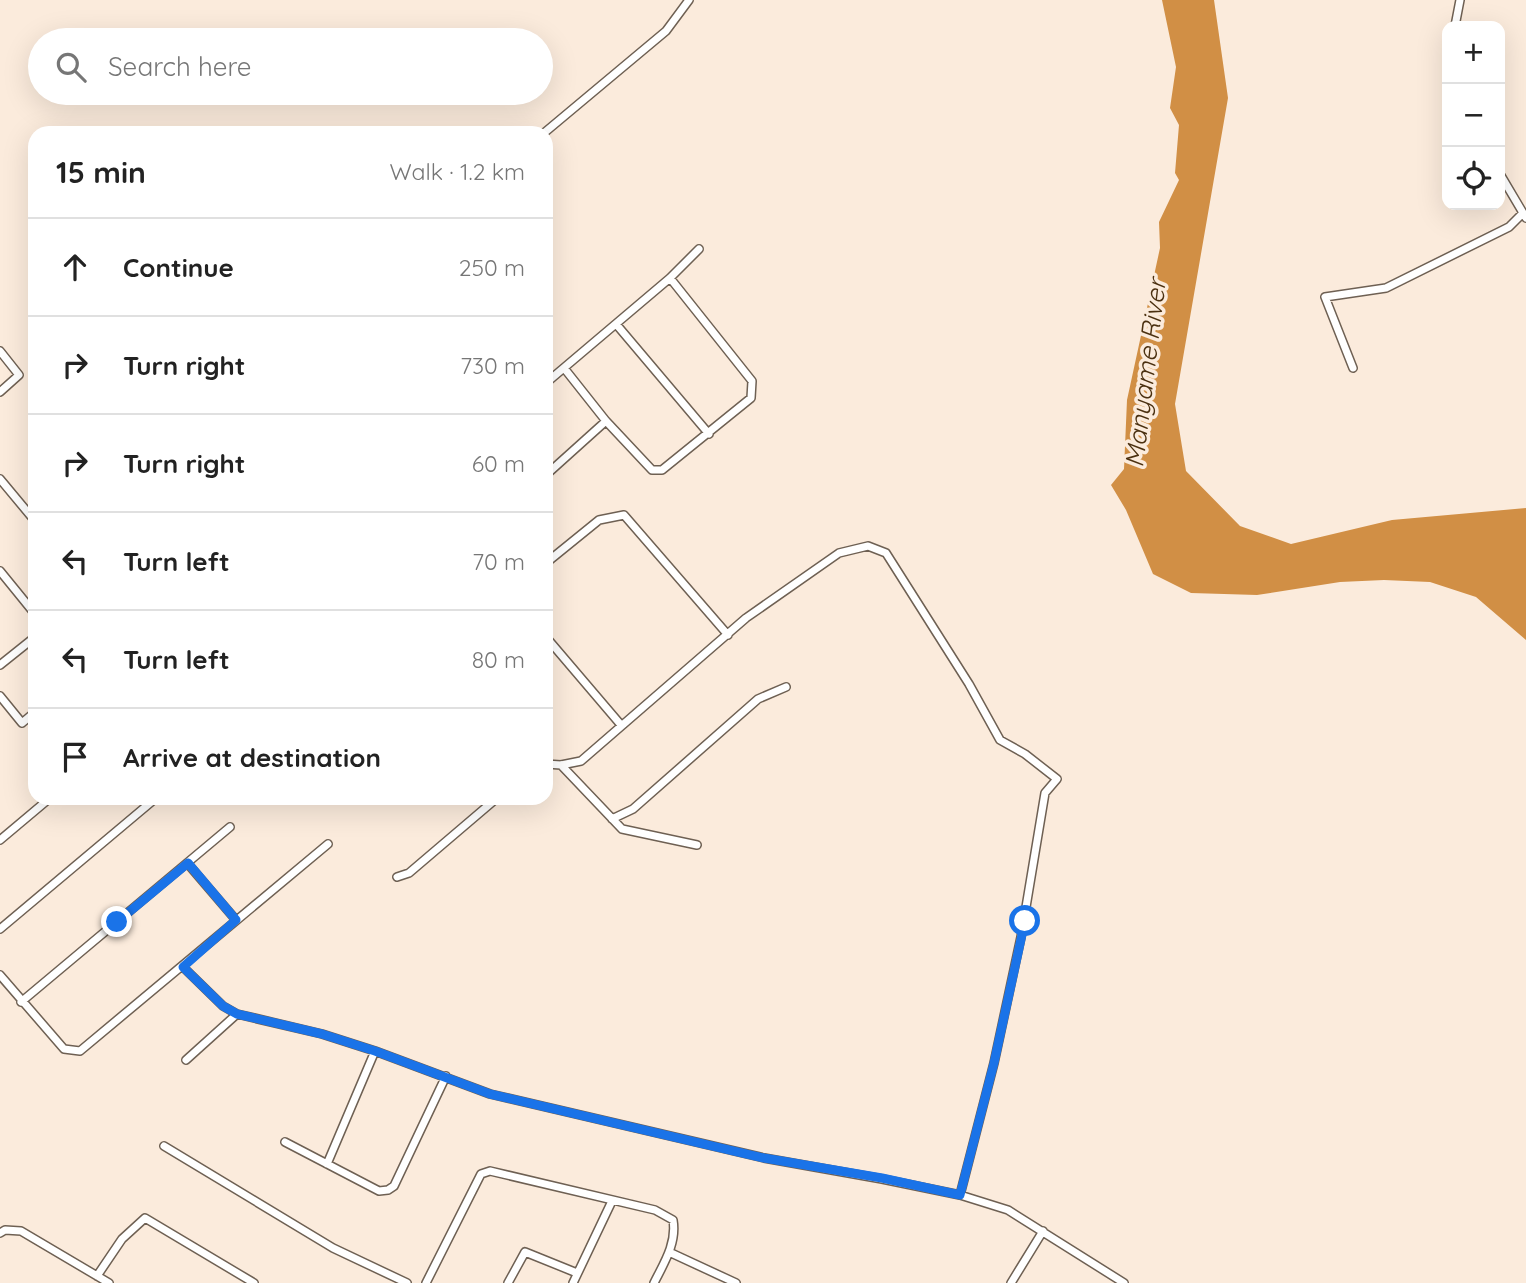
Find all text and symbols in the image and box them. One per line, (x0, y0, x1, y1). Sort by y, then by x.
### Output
map controls (1442, 21, 1505, 210)
button: + (1442, 21, 1505, 84)
search box (28, 28, 553, 105)
icon: search (52, 48, 90, 86)
text: Search here (108, 50, 252, 83)
button: − (1442, 84, 1505, 147)
button: locate (1442, 147, 1505, 210)
text: 15 min (56, 153, 146, 191)
text: Walk · 1.2 km (389, 157, 525, 186)
icon: ahead (56, 248, 94, 286)
text: Continue (123, 251, 234, 284)
text: 250 m (459, 253, 525, 282)
water label: Manyame River (1117, 274, 1173, 469)
icon: right (56, 346, 94, 384)
text: Turn right (123, 349, 245, 382)
text: 730 m (460, 351, 525, 380)
icon: right (56, 444, 94, 482)
text: Turn right (123, 447, 245, 480)
text: 60 m (472, 449, 525, 478)
icon: left (56, 542, 94, 580)
text: Turn left (123, 545, 230, 578)
text: 70 m (472, 547, 525, 576)
icon: left (56, 640, 94, 678)
text: Turn left (123, 643, 230, 676)
text: 80 m (472, 645, 525, 674)
icon: arrive (56, 738, 94, 776)
text: Arrive at destination (123, 741, 381, 774)
route start (1009, 905, 1040, 936)
route end (101, 906, 132, 937)

